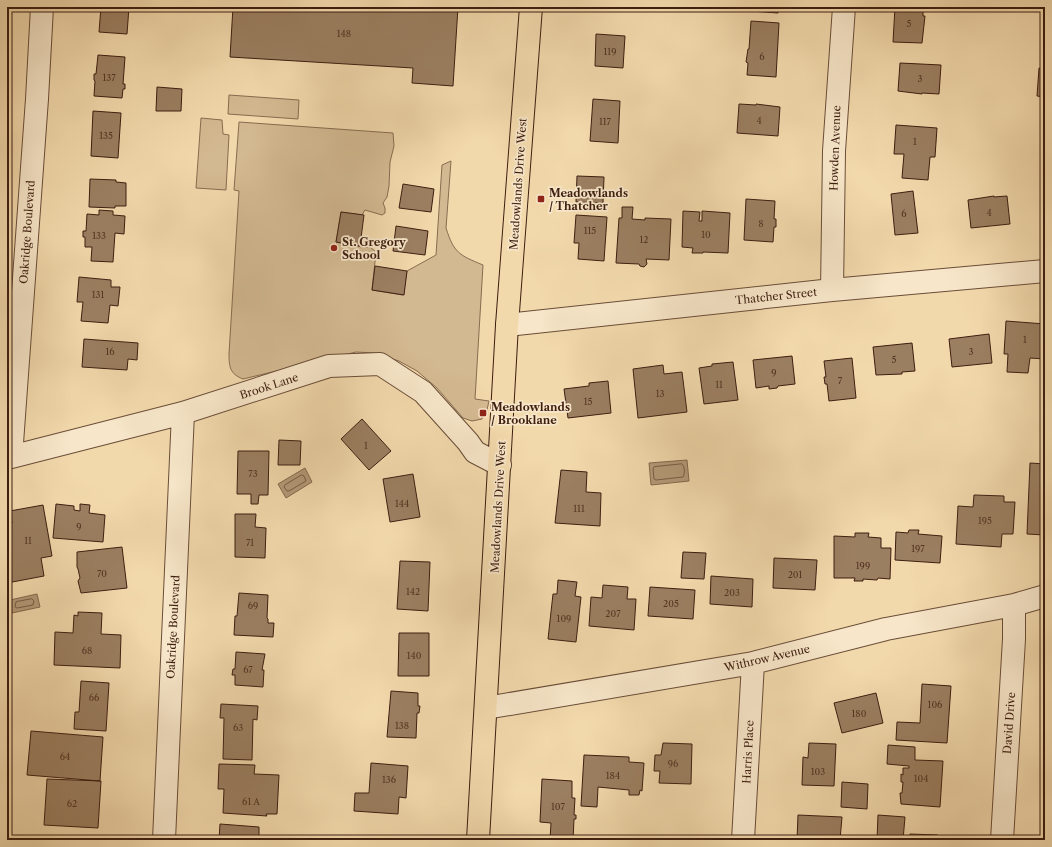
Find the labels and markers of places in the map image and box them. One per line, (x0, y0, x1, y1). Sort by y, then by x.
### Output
place label: Meadowlands / Thatcher (549, 186, 628, 213)
marker: Meadowlands / Thatcher (536, 194, 546, 204)
place label: St. Gregory School (342, 235, 406, 262)
marker: St. Gregory School (329, 243, 339, 253)
place label: Meadowlands / Brooklane (491, 400, 570, 427)
marker: Meadowlands / Brooklane (478, 408, 488, 418)

